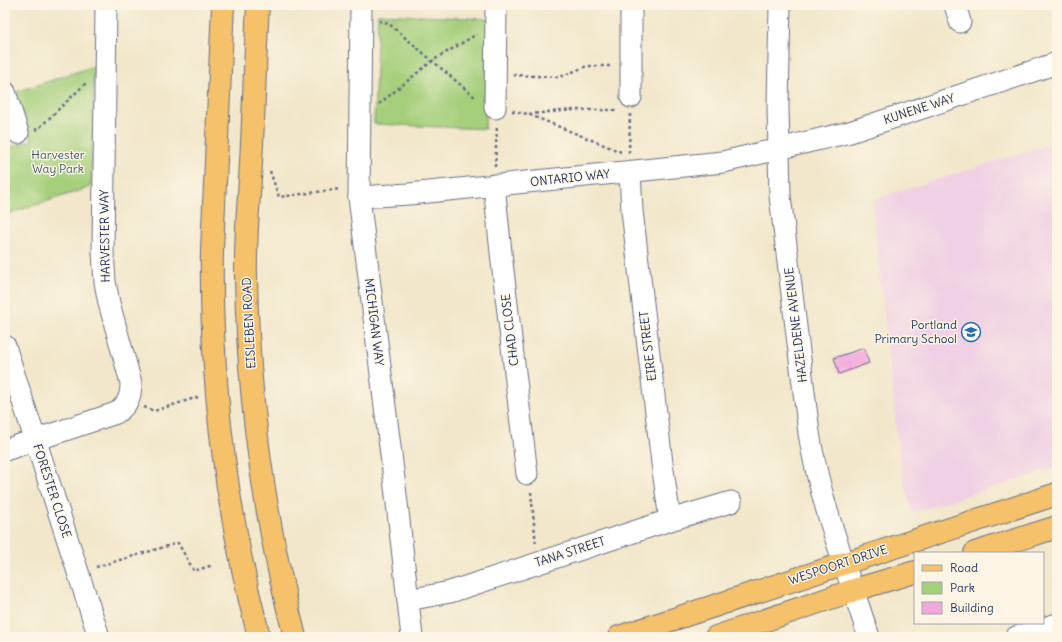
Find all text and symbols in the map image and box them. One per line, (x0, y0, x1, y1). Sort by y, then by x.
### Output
street label: KUNENE WAY (882, 90, 956, 127)
park label: Harvester Way Park (31, 147, 85, 176)
street label: ONTARIO WAY (529, 166, 611, 189)
street label: HARVESTER WAY (96, 189, 113, 283)
street label: HAZELDENE AVENUE (781, 267, 810, 384)
street label: EISLEBEN ROAD (239, 277, 258, 369)
street label: MICHIGAN WAY (362, 277, 387, 367)
street label: CHAD CLOSE (498, 293, 521, 367)
street label: EIRE STREET (636, 310, 659, 382)
place label: Portland Primary School (874, 317, 957, 346)
school or university icon: Portland Primary School (960, 321, 982, 343)
street label: FORESTER CLOSE (30, 442, 75, 540)
street label: TANA STREET (533, 533, 607, 570)
street label: WESPOORT DRIVE (787, 542, 889, 588)
legend (914, 552, 1044, 624)
text: Road (950, 560, 978, 575)
text: Park (950, 580, 975, 595)
text: Building (950, 600, 994, 615)

